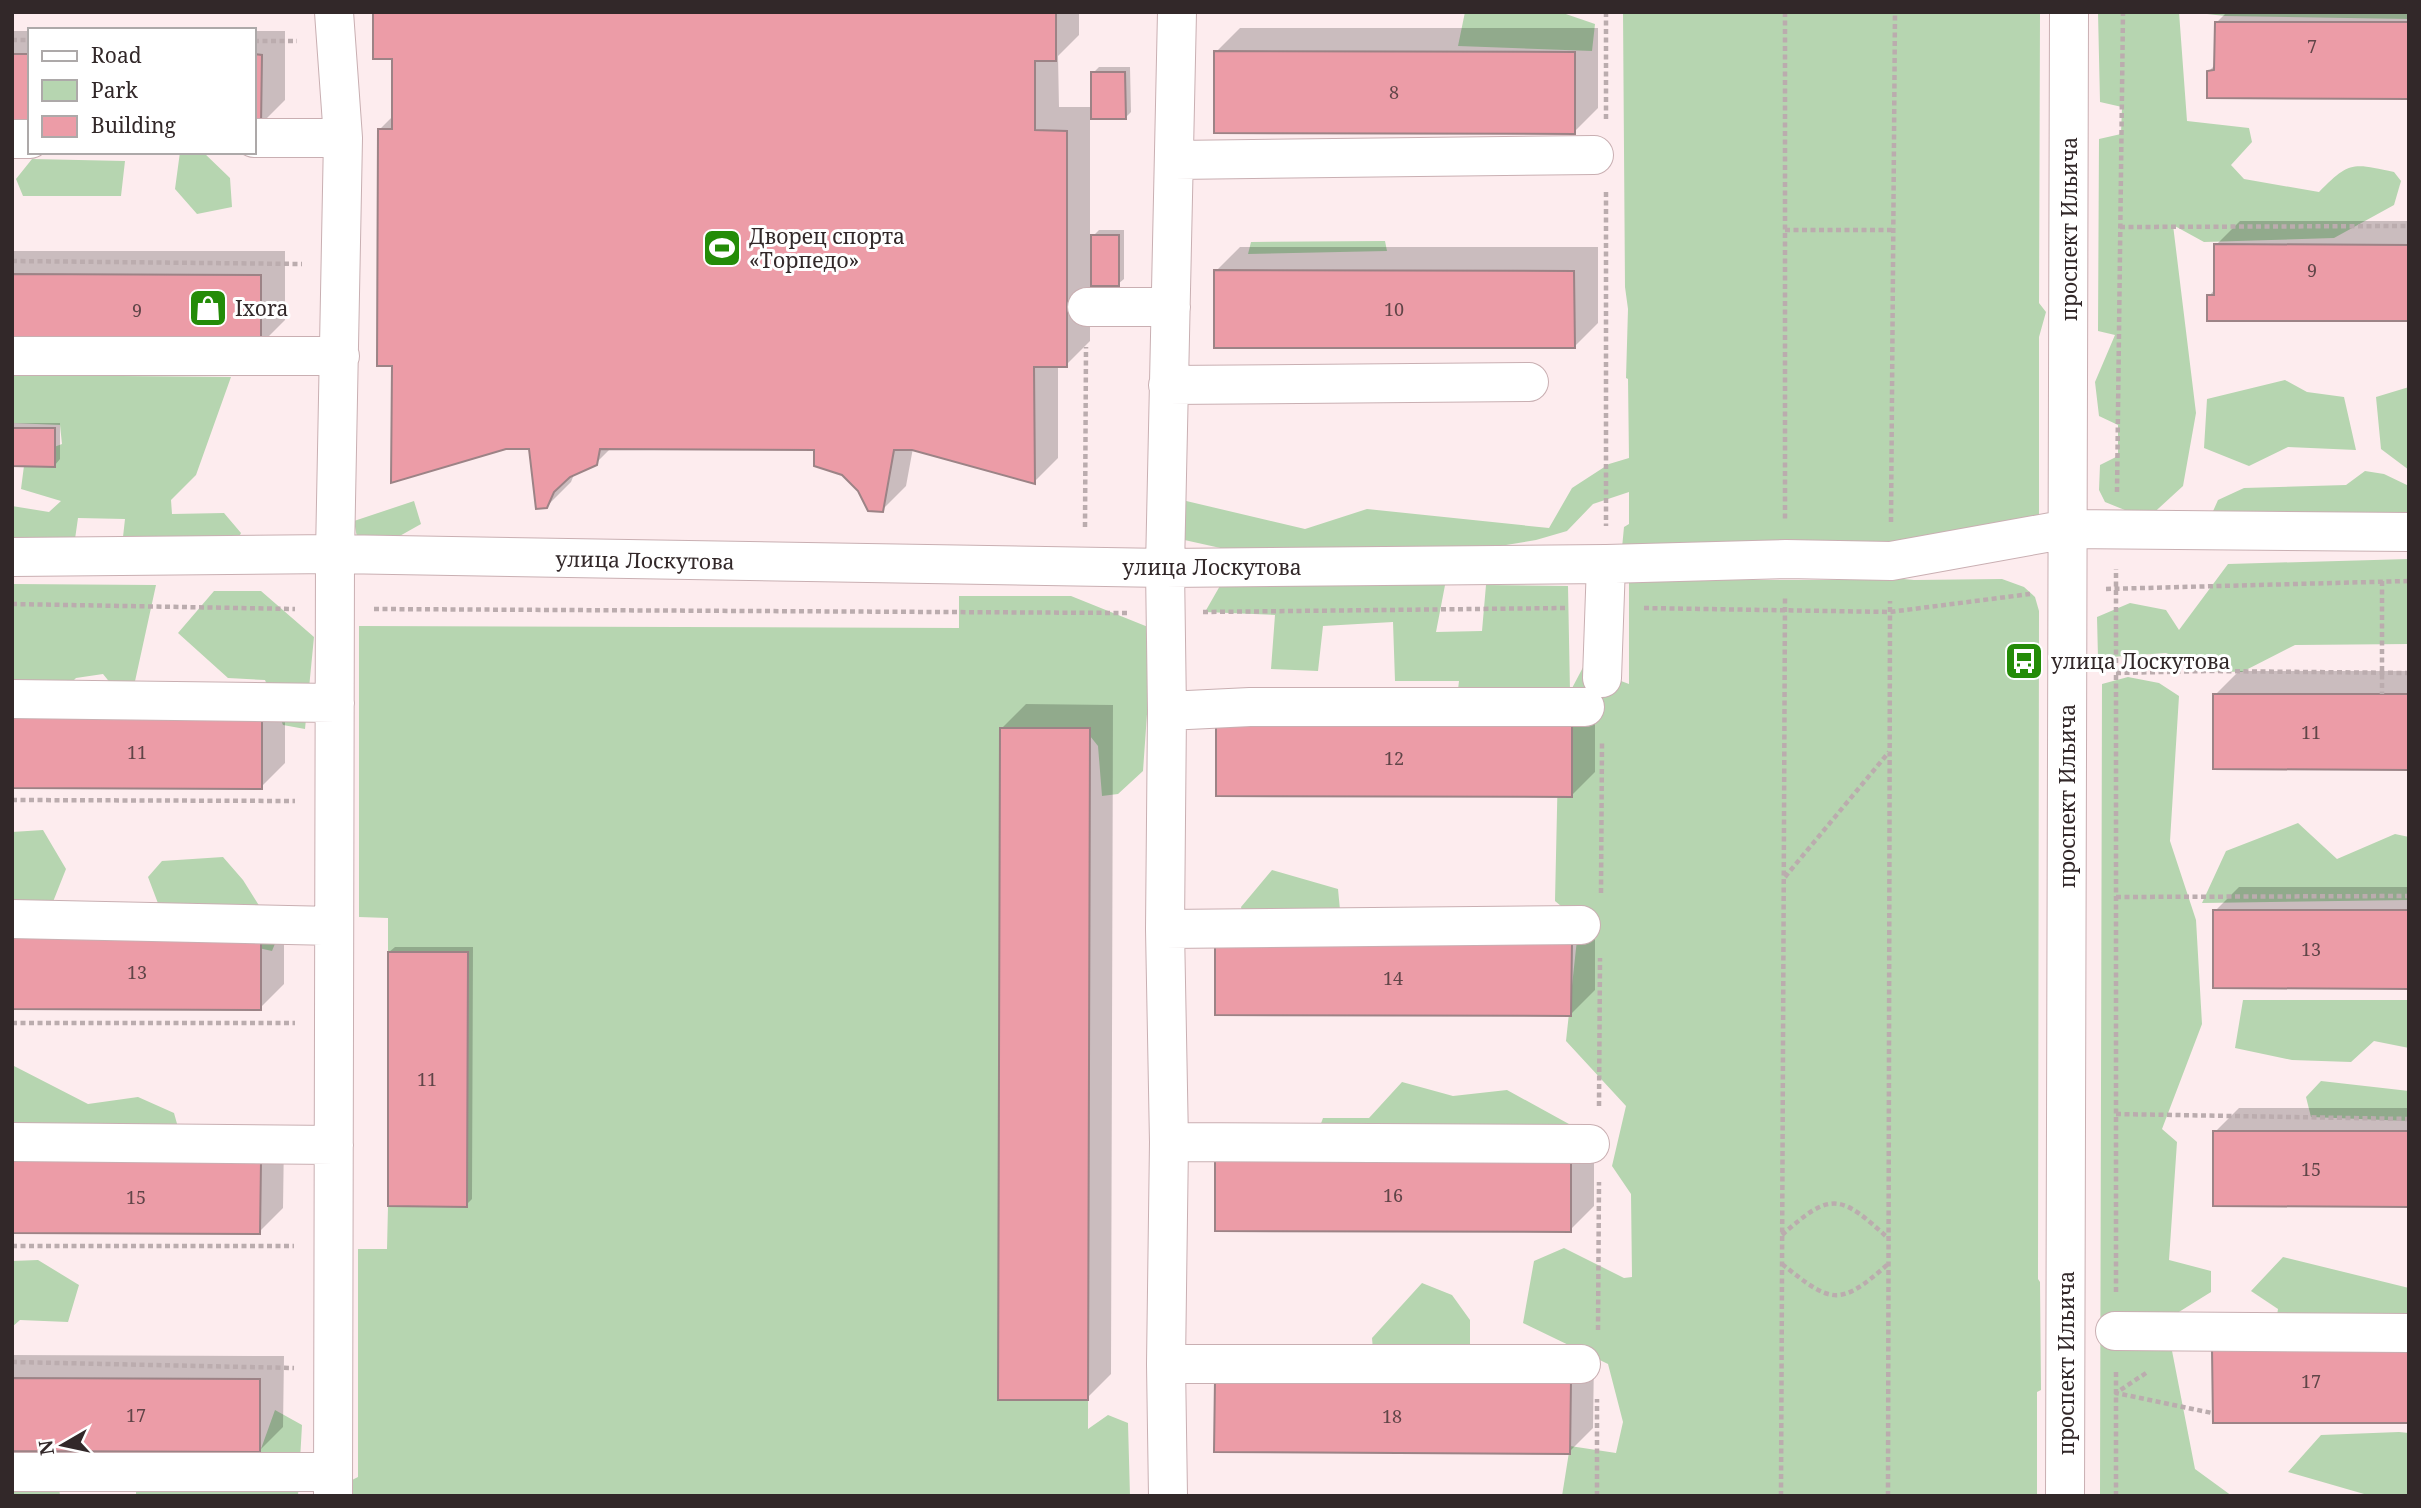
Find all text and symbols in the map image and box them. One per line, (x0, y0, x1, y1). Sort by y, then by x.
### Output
legend (28, 28, 256, 154)
house number: 7 (2307, 34, 2317, 58)
text: Road (91, 41, 142, 69)
text: Park (91, 76, 138, 104)
house number: 8 (1389, 80, 1399, 104)
text: Building (91, 111, 176, 139)
street label: проспект Ильича (2055, 137, 2083, 321)
place label: Дворец спорта «Торпедо» (749, 222, 905, 274)
sports icon: Дворец спорта «Торпедо» (701, 227, 743, 269)
house number: 9 (2307, 258, 2317, 282)
shop icon: Ixora (187, 287, 229, 329)
place label: Ixora (235, 294, 288, 322)
house number: 10 (1384, 297, 1404, 321)
house number: 9 (132, 298, 142, 322)
street label: улица Лоскутова (555, 544, 735, 576)
street label: улица Лоскутова (1122, 553, 1302, 581)
bus stop icon: улица Лоскутова (2003, 640, 2045, 682)
place label: улица Лоскутова (2051, 647, 2230, 675)
street label: проспект Ильича (2053, 704, 2081, 888)
house number: 11 (2301, 720, 2321, 744)
house number: 11 (127, 740, 147, 764)
house number: 12 (1384, 746, 1404, 770)
house number: 13 (2301, 937, 2321, 961)
house number: 13 (127, 960, 147, 984)
house number: 14 (1383, 966, 1403, 990)
house number: 11 (417, 1067, 437, 1091)
house number: 15 (2301, 1157, 2321, 1181)
house number: 16 (1383, 1183, 1403, 1207)
house number: 15 (126, 1185, 146, 1209)
street label: проспект Ильича (2052, 1271, 2080, 1455)
house number: 17 (2301, 1369, 2321, 1393)
house number: 17 (126, 1403, 146, 1427)
house number: 18 (1382, 1404, 1402, 1428)
north arrow (28, 1410, 98, 1480)
text: N (32, 1438, 60, 1457)

